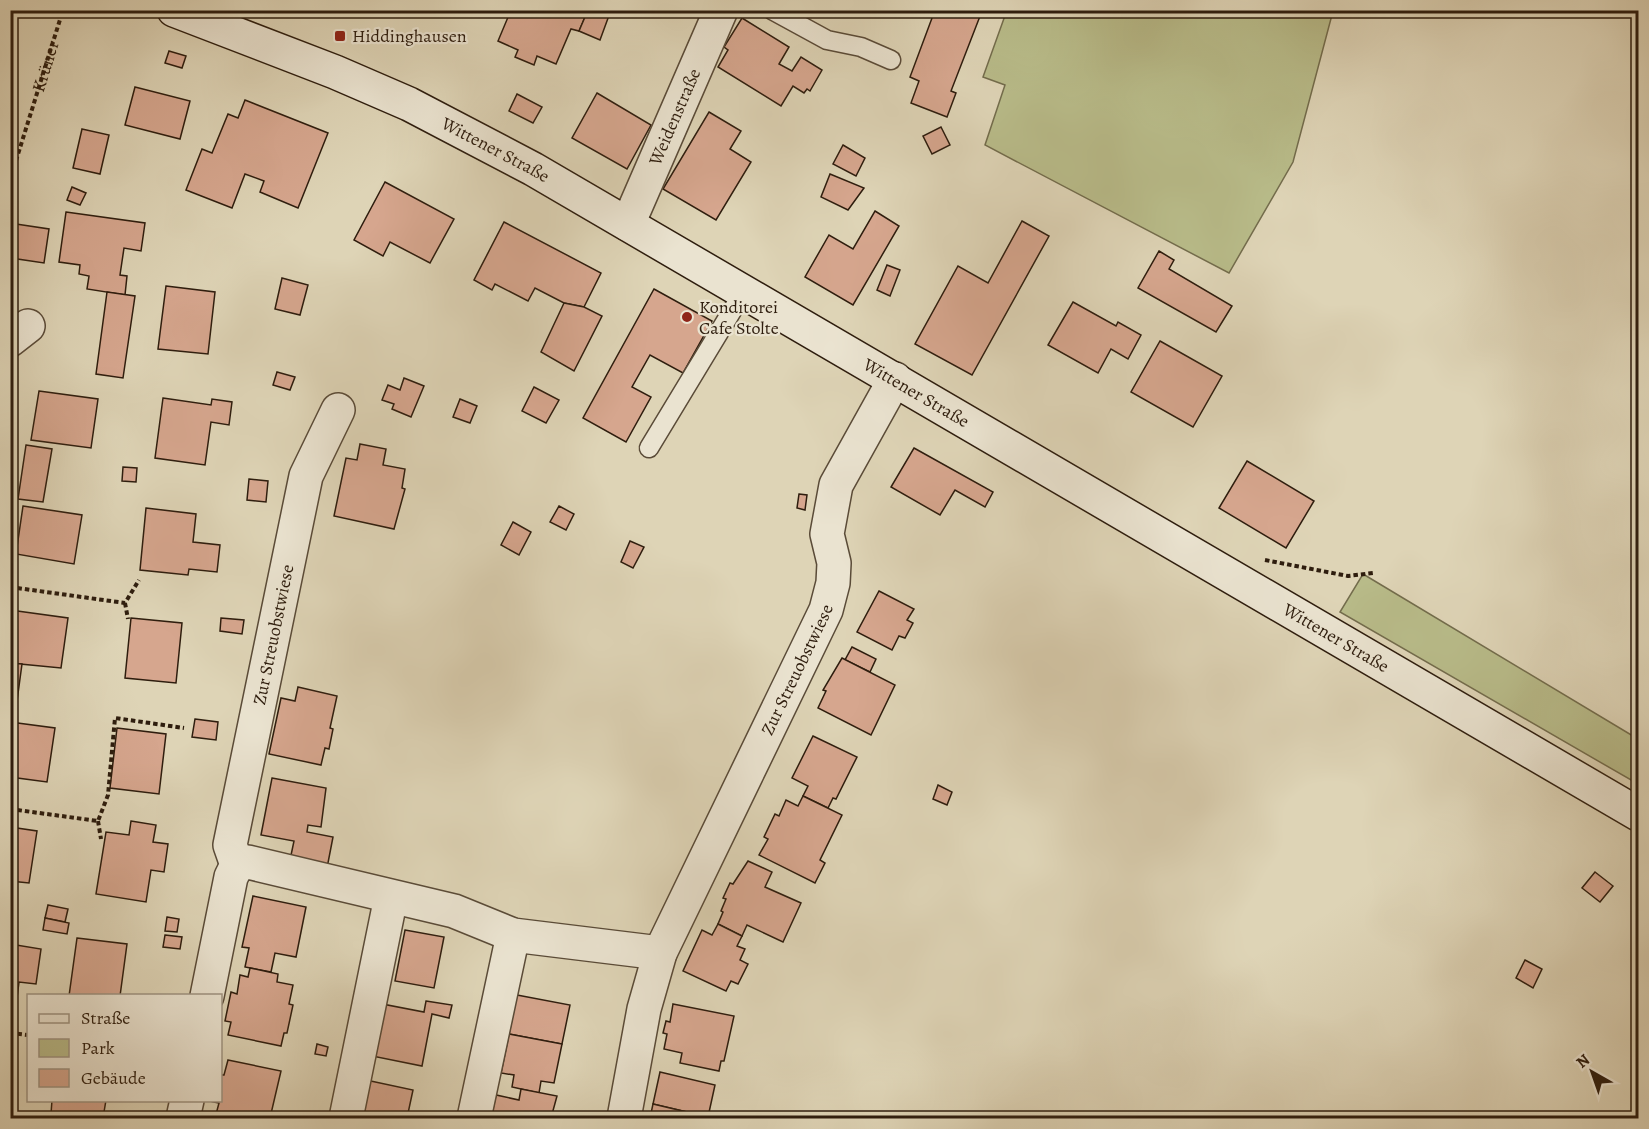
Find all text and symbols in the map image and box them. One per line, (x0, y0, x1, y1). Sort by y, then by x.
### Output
place label: Hiddinghausen (352, 24, 467, 48)
marker: Hiddinghausen (333, 29, 347, 43)
street label: Krüner (26, 37, 65, 95)
street label: Weidenstraße (643, 65, 706, 170)
street label: Wittener Straße (437, 111, 554, 188)
place label: Konditorei Cafe Stolte (699, 295, 779, 340)
marker: Konditorei Cafe Stolte (680, 310, 694, 324)
street label: Wittener Straße (858, 352, 974, 433)
street label: Zur Streuobstwiese (247, 562, 299, 707)
street label: Wittener Straße (1278, 597, 1393, 678)
street label: Zur Streuobstwiese (755, 602, 839, 739)
legend (27, 994, 222, 1102)
text: Straße (81, 1006, 130, 1030)
text: Park (81, 1036, 115, 1060)
north arrow (1562, 1042, 1622, 1102)
text: N (1571, 1049, 1595, 1073)
text: Gebäude (81, 1066, 146, 1090)

